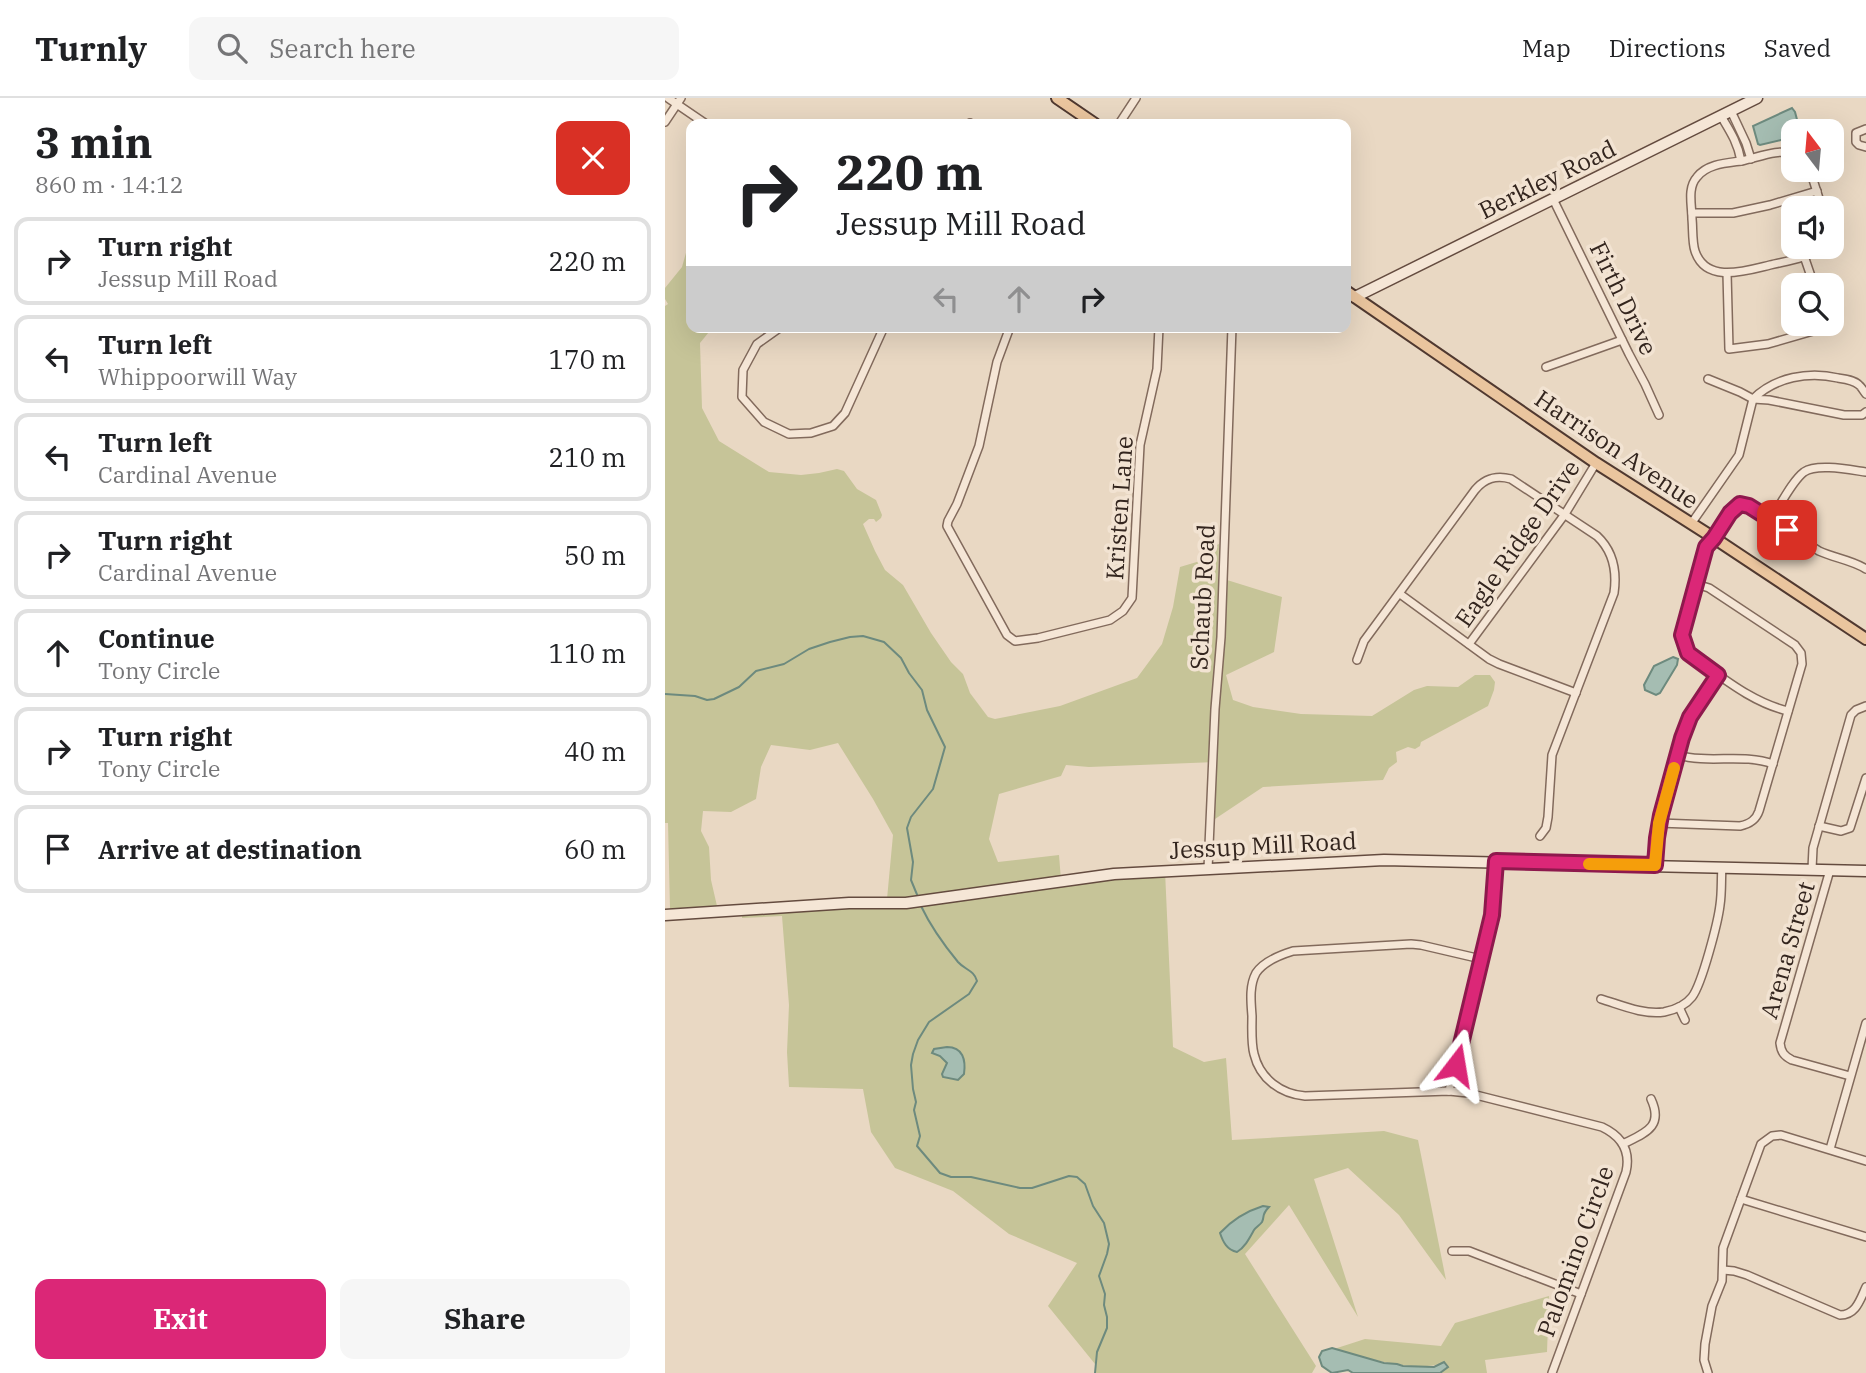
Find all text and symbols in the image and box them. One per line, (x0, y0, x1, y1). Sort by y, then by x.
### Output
search box (189, 17, 679, 80)
text: Turnly (35, 27, 147, 70)
icon: search (213, 29, 251, 67)
text: Search here (269, 31, 416, 65)
text: Map (1522, 32, 1571, 64)
text: Directions (1609, 32, 1726, 64)
text: Saved (1764, 32, 1831, 64)
text: 3 min (35, 115, 153, 170)
north arrow (1781, 119, 1845, 182)
map controls (1781, 119, 1844, 336)
button: close (556, 121, 630, 195)
street label: Berkley Road (1473, 132, 1621, 226)
text: 220 m (836, 140, 983, 203)
icon: right (721, 147, 812, 238)
text: 860 m · 14:12 (35, 169, 184, 199)
button: sound (1781, 196, 1844, 259)
text: Jessup Mill Road (836, 202, 1086, 244)
text: Turn right (98, 229, 232, 263)
street label: Firth Drive (1583, 236, 1665, 360)
icon: right (39, 242, 77, 280)
text: 220 m (548, 244, 626, 278)
text: Jessup Mill Road (98, 263, 278, 293)
button: search (1781, 273, 1844, 336)
icon: left (927, 280, 965, 318)
icon: ahead (1000, 280, 1038, 318)
icon: right (1073, 280, 1111, 318)
text: Turn left (98, 327, 212, 361)
icon: left (39, 340, 77, 378)
text: 170 m (548, 342, 626, 376)
text: Whippoorwill Way (98, 361, 297, 391)
street label: Harrison Avenue (1529, 382, 1705, 516)
text: Turn left (98, 425, 212, 459)
street label: Kristen Lane (1098, 435, 1140, 581)
icon: left (39, 438, 77, 476)
text: 210 m (548, 440, 626, 474)
street label: Eagle Ridge Drive (1447, 453, 1587, 633)
text: Cardinal Avenue (98, 459, 277, 489)
pin (1757, 500, 1817, 560)
icon: arrive (1768, 511, 1806, 549)
text: Turn right (98, 523, 232, 557)
street label: Schaub Road (1182, 523, 1222, 671)
icon: right (39, 536, 77, 574)
text: 50 m (564, 538, 626, 572)
text: Cardinal Avenue (98, 557, 277, 587)
text: Continue (98, 621, 215, 655)
icon: ahead (39, 634, 77, 672)
text: 110 m (548, 636, 626, 670)
text: Tony Circle (98, 655, 220, 685)
text: Turn right (98, 719, 232, 753)
icon: right (39, 732, 77, 770)
text: 40 m (564, 734, 626, 768)
text: Tony Circle (98, 753, 220, 783)
street label: Jessup Mill Road (1168, 824, 1358, 866)
icon: arrive (39, 830, 77, 868)
text: Arrive at destination (98, 832, 362, 866)
text: 60 m (564, 832, 626, 866)
street label: Arena Street (1752, 878, 1822, 1022)
position arrow (1419, 1028, 1493, 1102)
street label: Palomino Circle (1529, 1161, 1621, 1341)
button: Exit (35, 1279, 326, 1359)
button: Share (340, 1279, 630, 1359)

